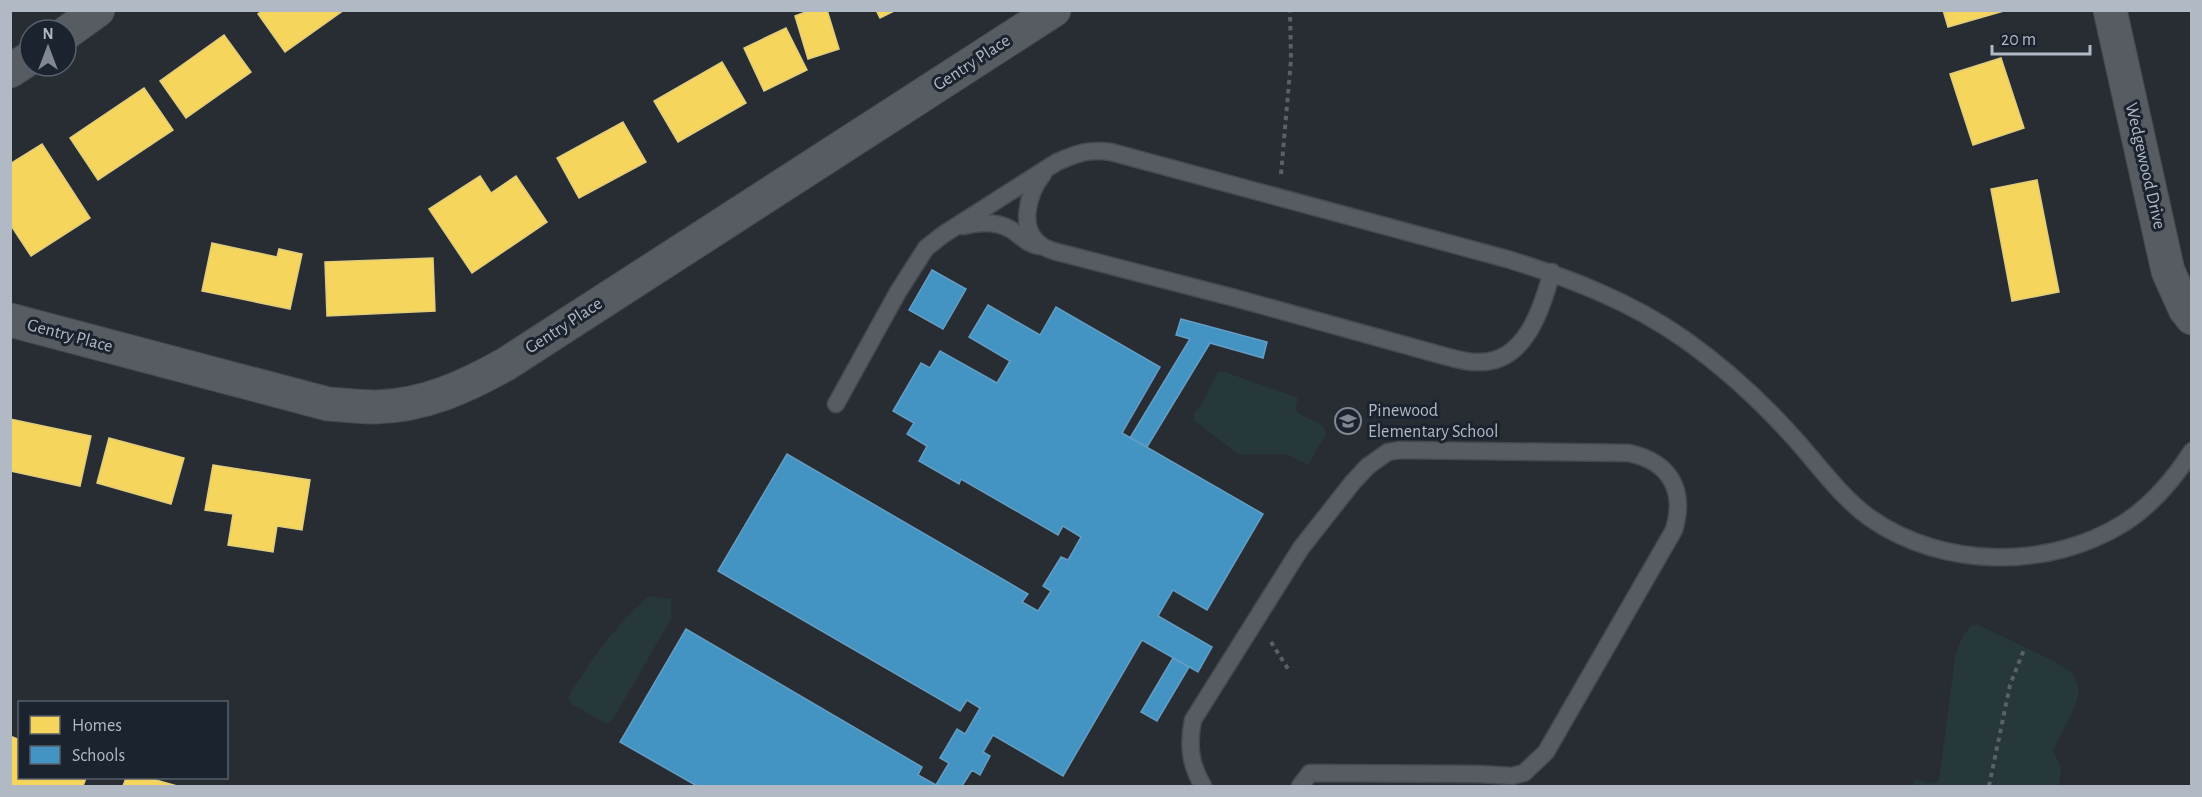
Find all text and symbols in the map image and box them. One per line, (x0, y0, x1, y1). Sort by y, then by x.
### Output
north arrow (18, 18, 78, 78)
scale bar (1992, 18, 2090, 56)
text: N (42, 26, 54, 42)
text: 20 m (2001, 31, 2036, 49)
street label: Gentry Place (930, 32, 1014, 94)
street label: Wedgewood Drive (2122, 101, 2168, 231)
street label: Gentry Place (522, 295, 606, 357)
street label: Gentry Place (25, 316, 115, 356)
place label: Pinewood Elementary School (1368, 402, 1499, 441)
school or university icon: Pinewood Elementary School (1333, 406, 1363, 436)
legend (18, 701, 228, 779)
text: Homes (72, 717, 122, 735)
text: Schools (72, 747, 125, 765)

